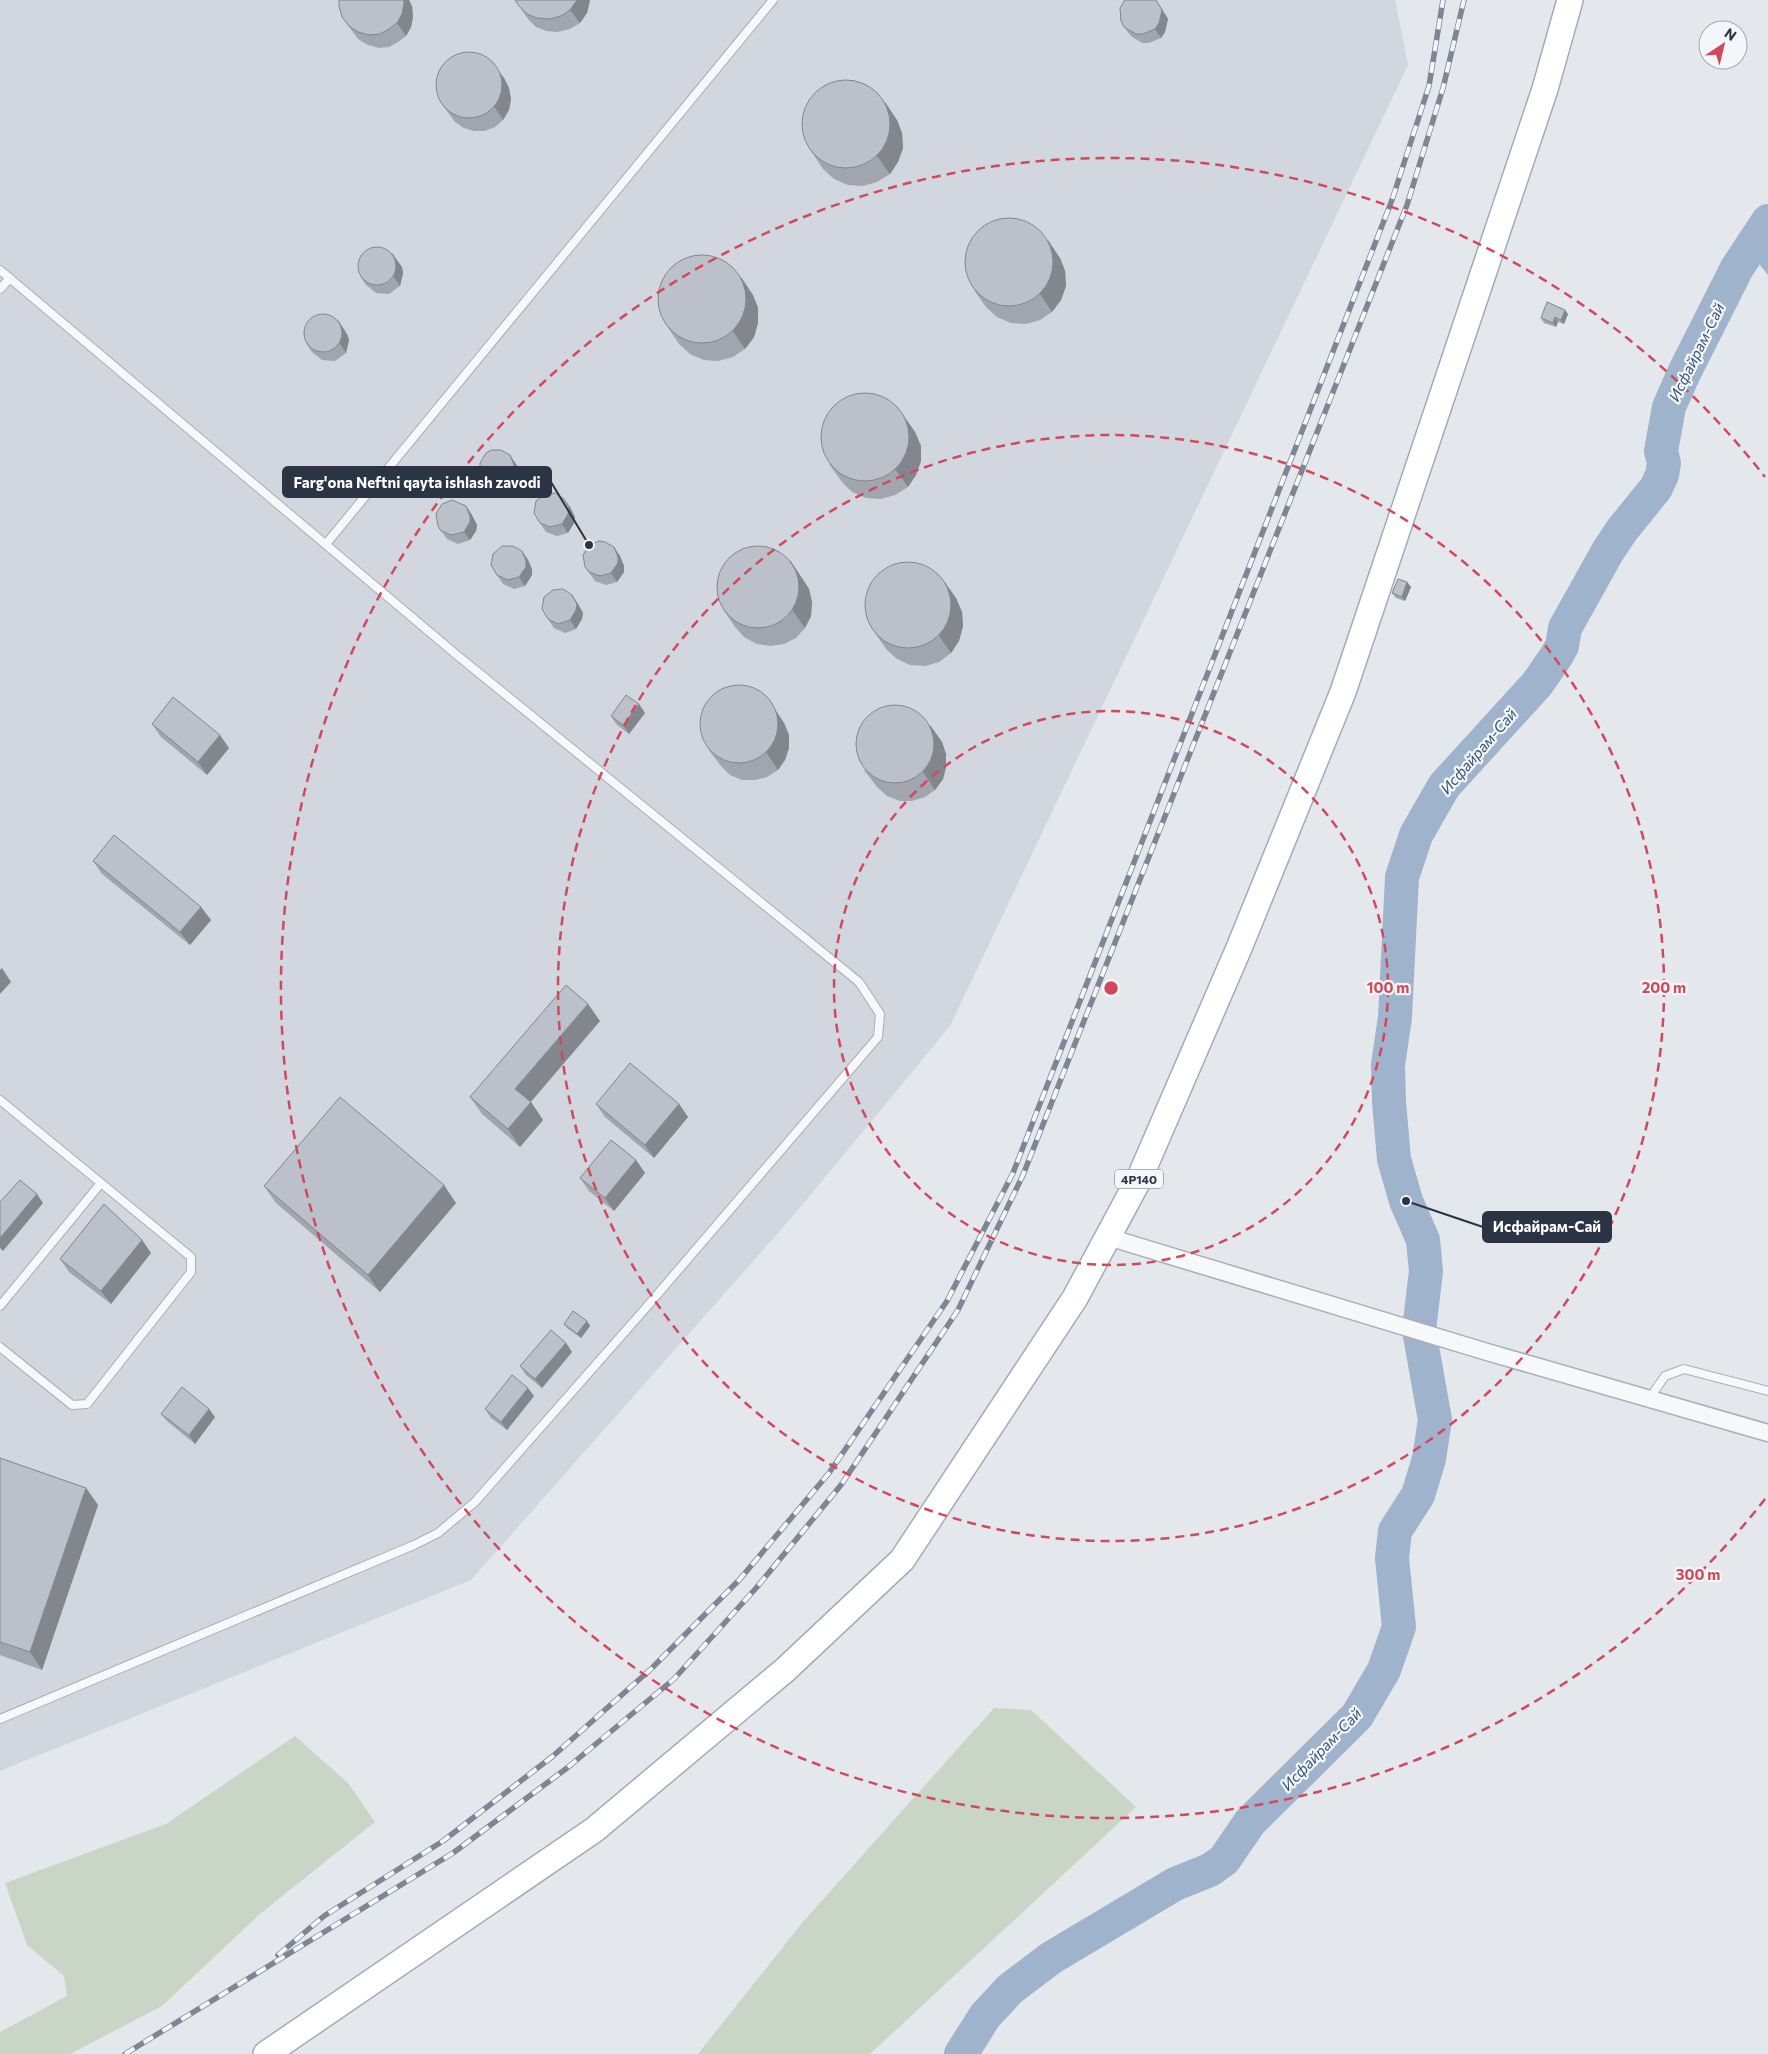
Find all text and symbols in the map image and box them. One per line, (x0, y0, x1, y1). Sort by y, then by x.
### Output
north arrow (1698, 20, 1748, 70)
text: N (1722, 24, 1740, 44)
water label: Исфайрам-Сай (1664, 300, 1728, 404)
callout: Farg'ona Neftni qayta ishlash zavodi (283, 467, 551, 497)
text: Farg'ona Neftni qayta ishlash zavodi (293, 473, 541, 491)
water label: Исфайрам-Сай (1436, 704, 1520, 797)
text: 100 m (1367, 978, 1409, 996)
text: 200 m (1642, 978, 1686, 996)
centre of rings (1102, 979, 1120, 997)
road number: 4P140 (1115, 1170, 1163, 1188)
callout: Исфайрам-Сай (1483, 1212, 1611, 1242)
text: Исфайрам-Сай (1493, 1217, 1601, 1235)
text: 300 m (1676, 1565, 1720, 1583)
water label: Исфайрам-Сай (1277, 1704, 1365, 1794)

